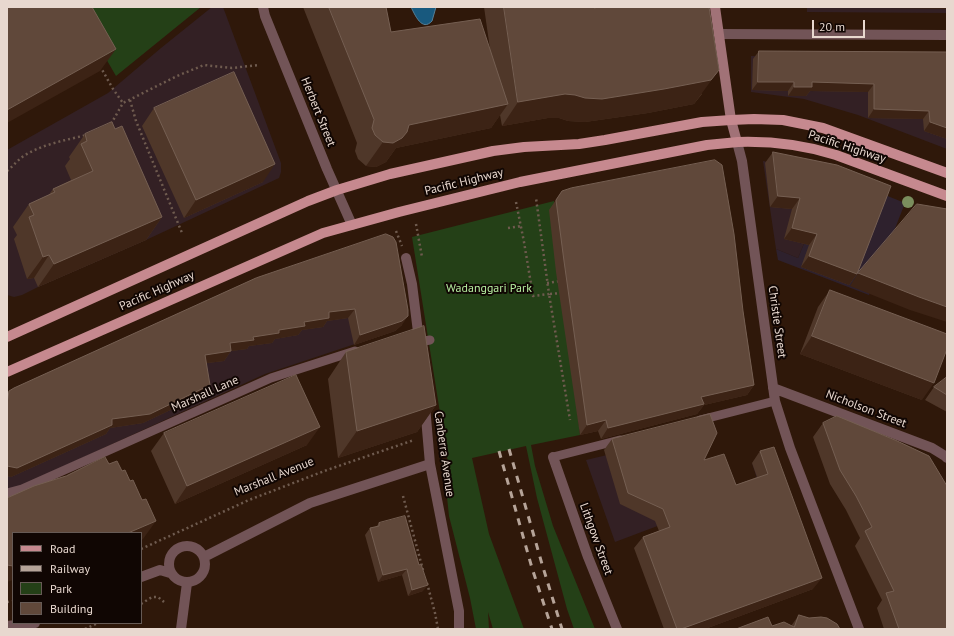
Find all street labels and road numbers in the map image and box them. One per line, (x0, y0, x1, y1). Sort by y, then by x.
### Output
street label: Herbert Street (298, 75, 338, 149)
street label: Pacific Highway (806, 128, 888, 166)
street label: Pacific Highway (423, 165, 505, 199)
street label: Pacific Highway (117, 268, 197, 314)
street label: Christie Street (765, 285, 789, 359)
street label: Marshall Lane (169, 373, 241, 415)
street label: Nicholson Street (824, 387, 908, 431)
street label: Canberra Avenue (431, 410, 457, 498)
street label: Marshall Avenue (232, 454, 316, 500)
street label: Lithgow Street (576, 501, 616, 577)

